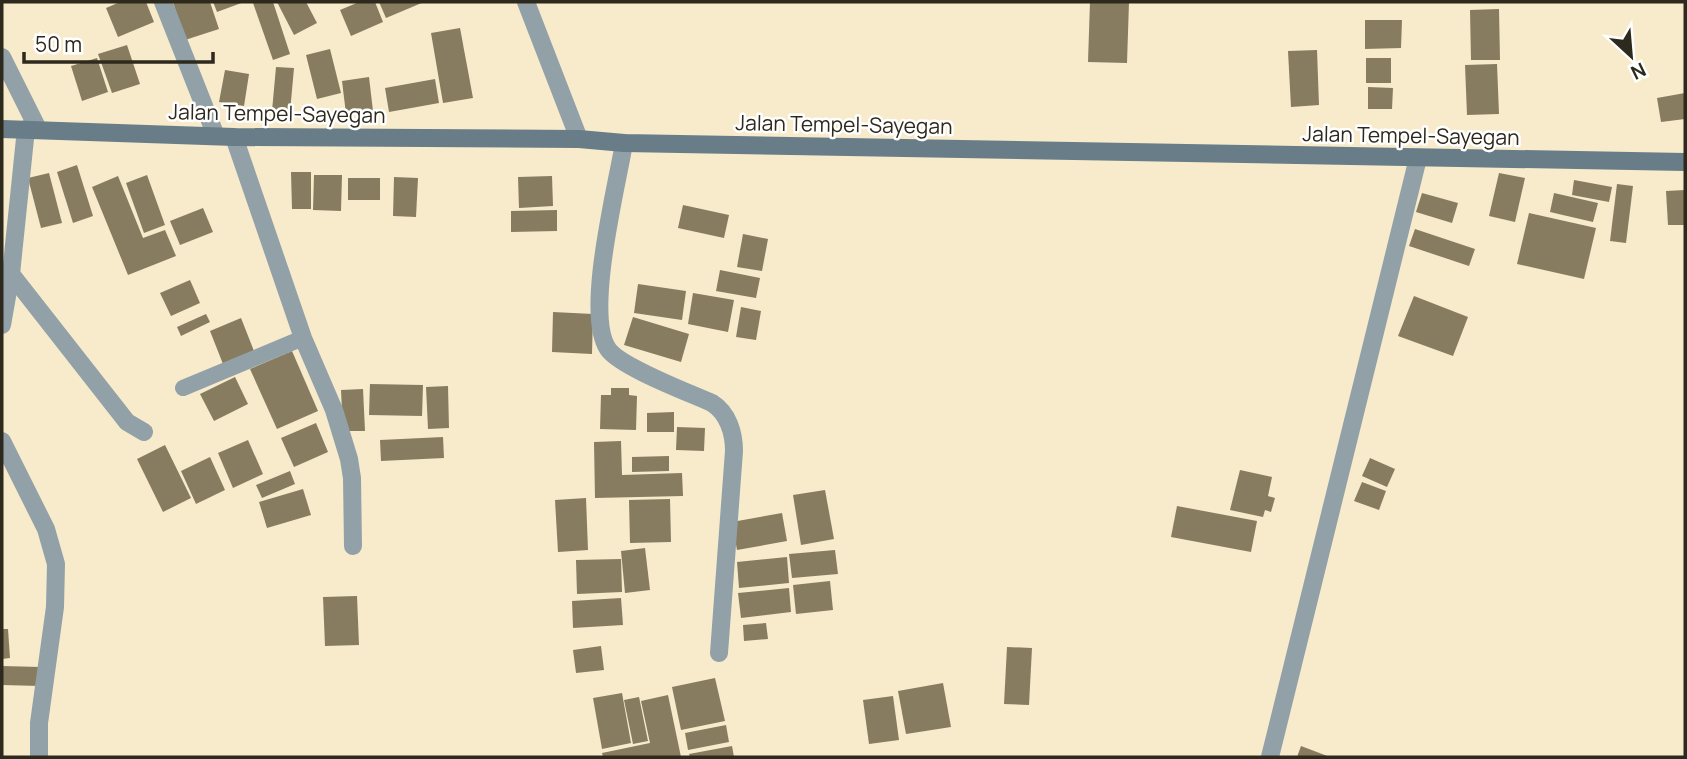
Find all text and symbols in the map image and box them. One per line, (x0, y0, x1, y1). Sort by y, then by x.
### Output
scale bar (24, 21, 214, 65)
north arrow (1596, 21, 1666, 91)
text: 50 m (35, 30, 82, 58)
text: N (1627, 57, 1650, 86)
street label: Jalan Tempel-Sayegan (168, 97, 386, 129)
street label: Jalan Tempel-Sayegan (735, 108, 953, 140)
street label: Jalan Tempel-Sayegan (1302, 119, 1520, 151)

